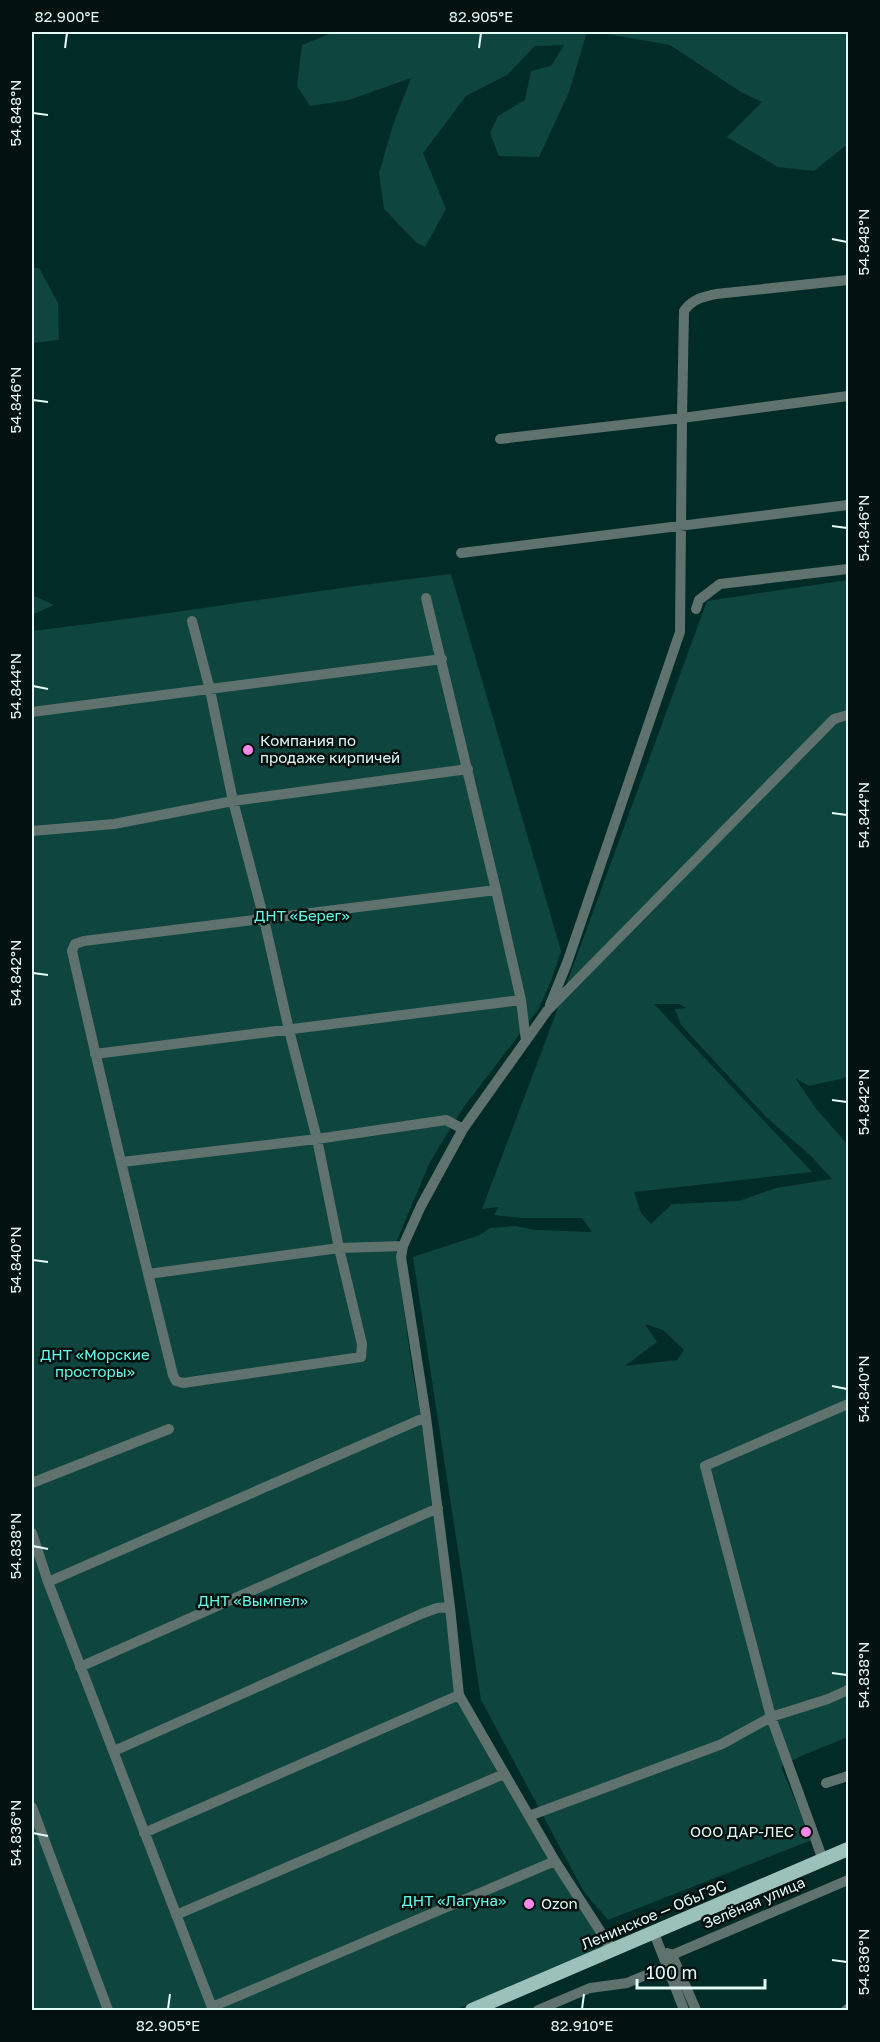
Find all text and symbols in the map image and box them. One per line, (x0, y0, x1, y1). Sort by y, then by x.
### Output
text: 82.900°E (34, 7, 100, 25)
text: 82.905°E (449, 7, 513, 25)
text: 54.848°N (6, 79, 24, 147)
text: 54.848°N (854, 208, 872, 276)
text: 54.846°N (6, 367, 24, 433)
text: 54.846°N (854, 495, 872, 561)
text: 54.844°N (6, 653, 24, 719)
place label: Компания по продаже кирпичей (260, 731, 400, 766)
marker: Компания по продаже кирпичей (241, 743, 255, 757)
text: 54.844°N (854, 782, 872, 848)
park label: ДНТ «Берег» (254, 906, 350, 924)
text: 54.842°N (6, 940, 24, 1006)
text: 54.842°N (854, 1069, 872, 1135)
text: 54.840°N (6, 1226, 24, 1294)
park label: ДНТ «Морские просторы» (40, 1345, 150, 1380)
text: 54.840°N (854, 1355, 872, 1423)
text: 54.838°N (6, 1513, 24, 1579)
park label: ДНТ «Вымпел» (198, 1591, 308, 1609)
text: 54.838°N (854, 1642, 872, 1708)
text: 54.836°N (6, 1800, 24, 1866)
place label: ООО ДАР-ЛЕС (690, 1822, 794, 1840)
marker: ООО ДАР-ЛЕС (799, 1825, 813, 1839)
street label: Зелёная улица (700, 1872, 808, 1932)
street label: Ленинское — ОбьГЭС (578, 1875, 729, 1953)
park label: ДНТ «Лагуна» (402, 1891, 506, 1909)
place label: Ozon (541, 1894, 578, 1912)
marker: Ozon (522, 1897, 536, 1911)
text: 54.836°N (854, 1929, 872, 1995)
scale bar (637, 1952, 764, 1990)
text: 100 m (646, 1961, 697, 1983)
text: 82.905°E (136, 2016, 200, 2034)
text: 82.910°E (550, 2016, 614, 2034)

